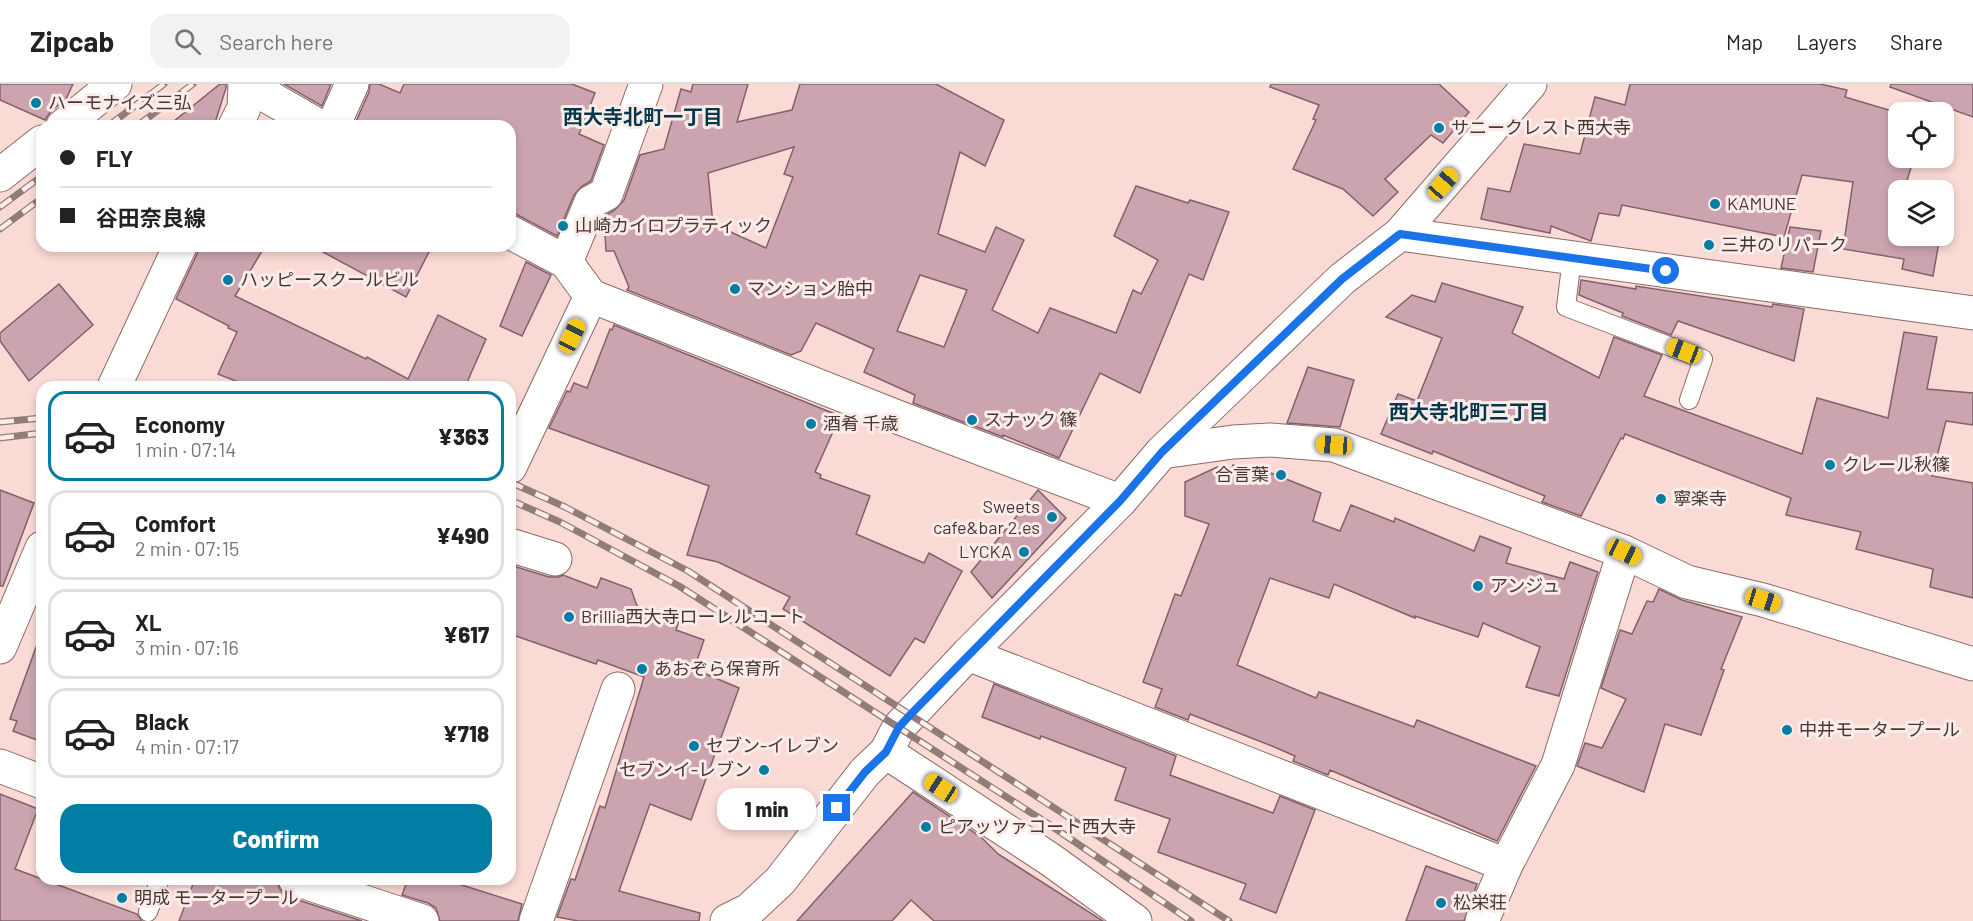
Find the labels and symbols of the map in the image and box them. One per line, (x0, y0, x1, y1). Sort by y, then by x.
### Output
place label: ハーモナイズ三弘 (48, 91, 191, 113)
marker: ハーモナイズ三弘 (29, 96, 43, 110)
district label: 西大寺北町一丁目 (563, 104, 723, 128)
place label: サニークレスト西大寺 (1451, 116, 1631, 138)
marker: サニークレスト西大寺 (1432, 121, 1446, 135)
car (1424, 165, 1462, 203)
place label: KAMUNE (1727, 192, 1797, 214)
marker: KAMUNE (1708, 197, 1722, 211)
place label: 山崎カイロプラティック (575, 214, 772, 236)
marker: 山崎カイロプラティック (556, 219, 570, 233)
place label: 三井のリパーク (1721, 233, 1847, 255)
marker: 三井のリパーク (1702, 238, 1716, 252)
route start (1652, 257, 1679, 284)
place label: ハッピースクールビル (240, 268, 419, 290)
marker: ハッピースクールビル (221, 273, 235, 287)
place label: マンション胎中 (747, 277, 873, 299)
marker: マンション胎中 (728, 282, 742, 296)
car (556, 316, 588, 356)
car (1664, 336, 1704, 366)
district label: 西大寺北町三丁目 (1389, 399, 1549, 423)
place label: スナック 篠 (984, 408, 1078, 430)
place label: 酒肴 千歳 (823, 412, 899, 434)
marker: スナック 篠 (965, 413, 979, 427)
marker: 酒肴 千歳 (804, 417, 818, 431)
car (1315, 435, 1353, 455)
place label: クレール秋篠 (1842, 453, 1950, 475)
marker: クレール秋篠 (1823, 458, 1837, 472)
place label: 合言葉 (1215, 463, 1269, 485)
marker: 合言葉 (1274, 468, 1288, 482)
place label: 寧楽寺 (1673, 487, 1727, 509)
marker: 寧楽寺 (1654, 492, 1668, 506)
place label: Sweets cafe&bar 2.es (933, 495, 1040, 538)
marker: Sweets cafe&bar 2.es (1045, 510, 1059, 524)
car (1604, 536, 1644, 568)
place label: LYCKA (959, 540, 1012, 562)
marker: LYCKA (1017, 545, 1031, 559)
place label: アンジュ (1490, 574, 1560, 596)
marker: アンジュ (1471, 579, 1485, 593)
car (1743, 586, 1783, 614)
place label: Brillia西大寺ローレルコート (581, 605, 805, 627)
marker: Brillia西大寺ローレルコート (562, 610, 576, 624)
place label: あおぞら保育所 (654, 657, 780, 679)
marker: あおぞら保育所 (635, 662, 649, 676)
place label: 中井モータープール (1799, 718, 1960, 740)
marker: 中井モータープール (1780, 723, 1794, 737)
place label: セブン-イレブン (706, 734, 839, 756)
marker: セブン-イレブン (687, 739, 701, 753)
place label: セブンイ-レブン (619, 758, 752, 780)
marker: セブンイ-レブン (757, 763, 771, 777)
car (921, 771, 961, 805)
callout: 1 min (717, 787, 816, 829)
route end (823, 794, 850, 821)
place label: ピアッツァコート西大寺 (938, 815, 1136, 837)
marker: ピアッツァコート西大寺 (919, 820, 933, 834)
place label: 明成 モータープール (134, 886, 299, 908)
marker: 明成 モータープール (115, 891, 129, 905)
place label: 松栄荘 (1453, 891, 1507, 913)
marker: 松栄荘 (1434, 896, 1448, 910)

